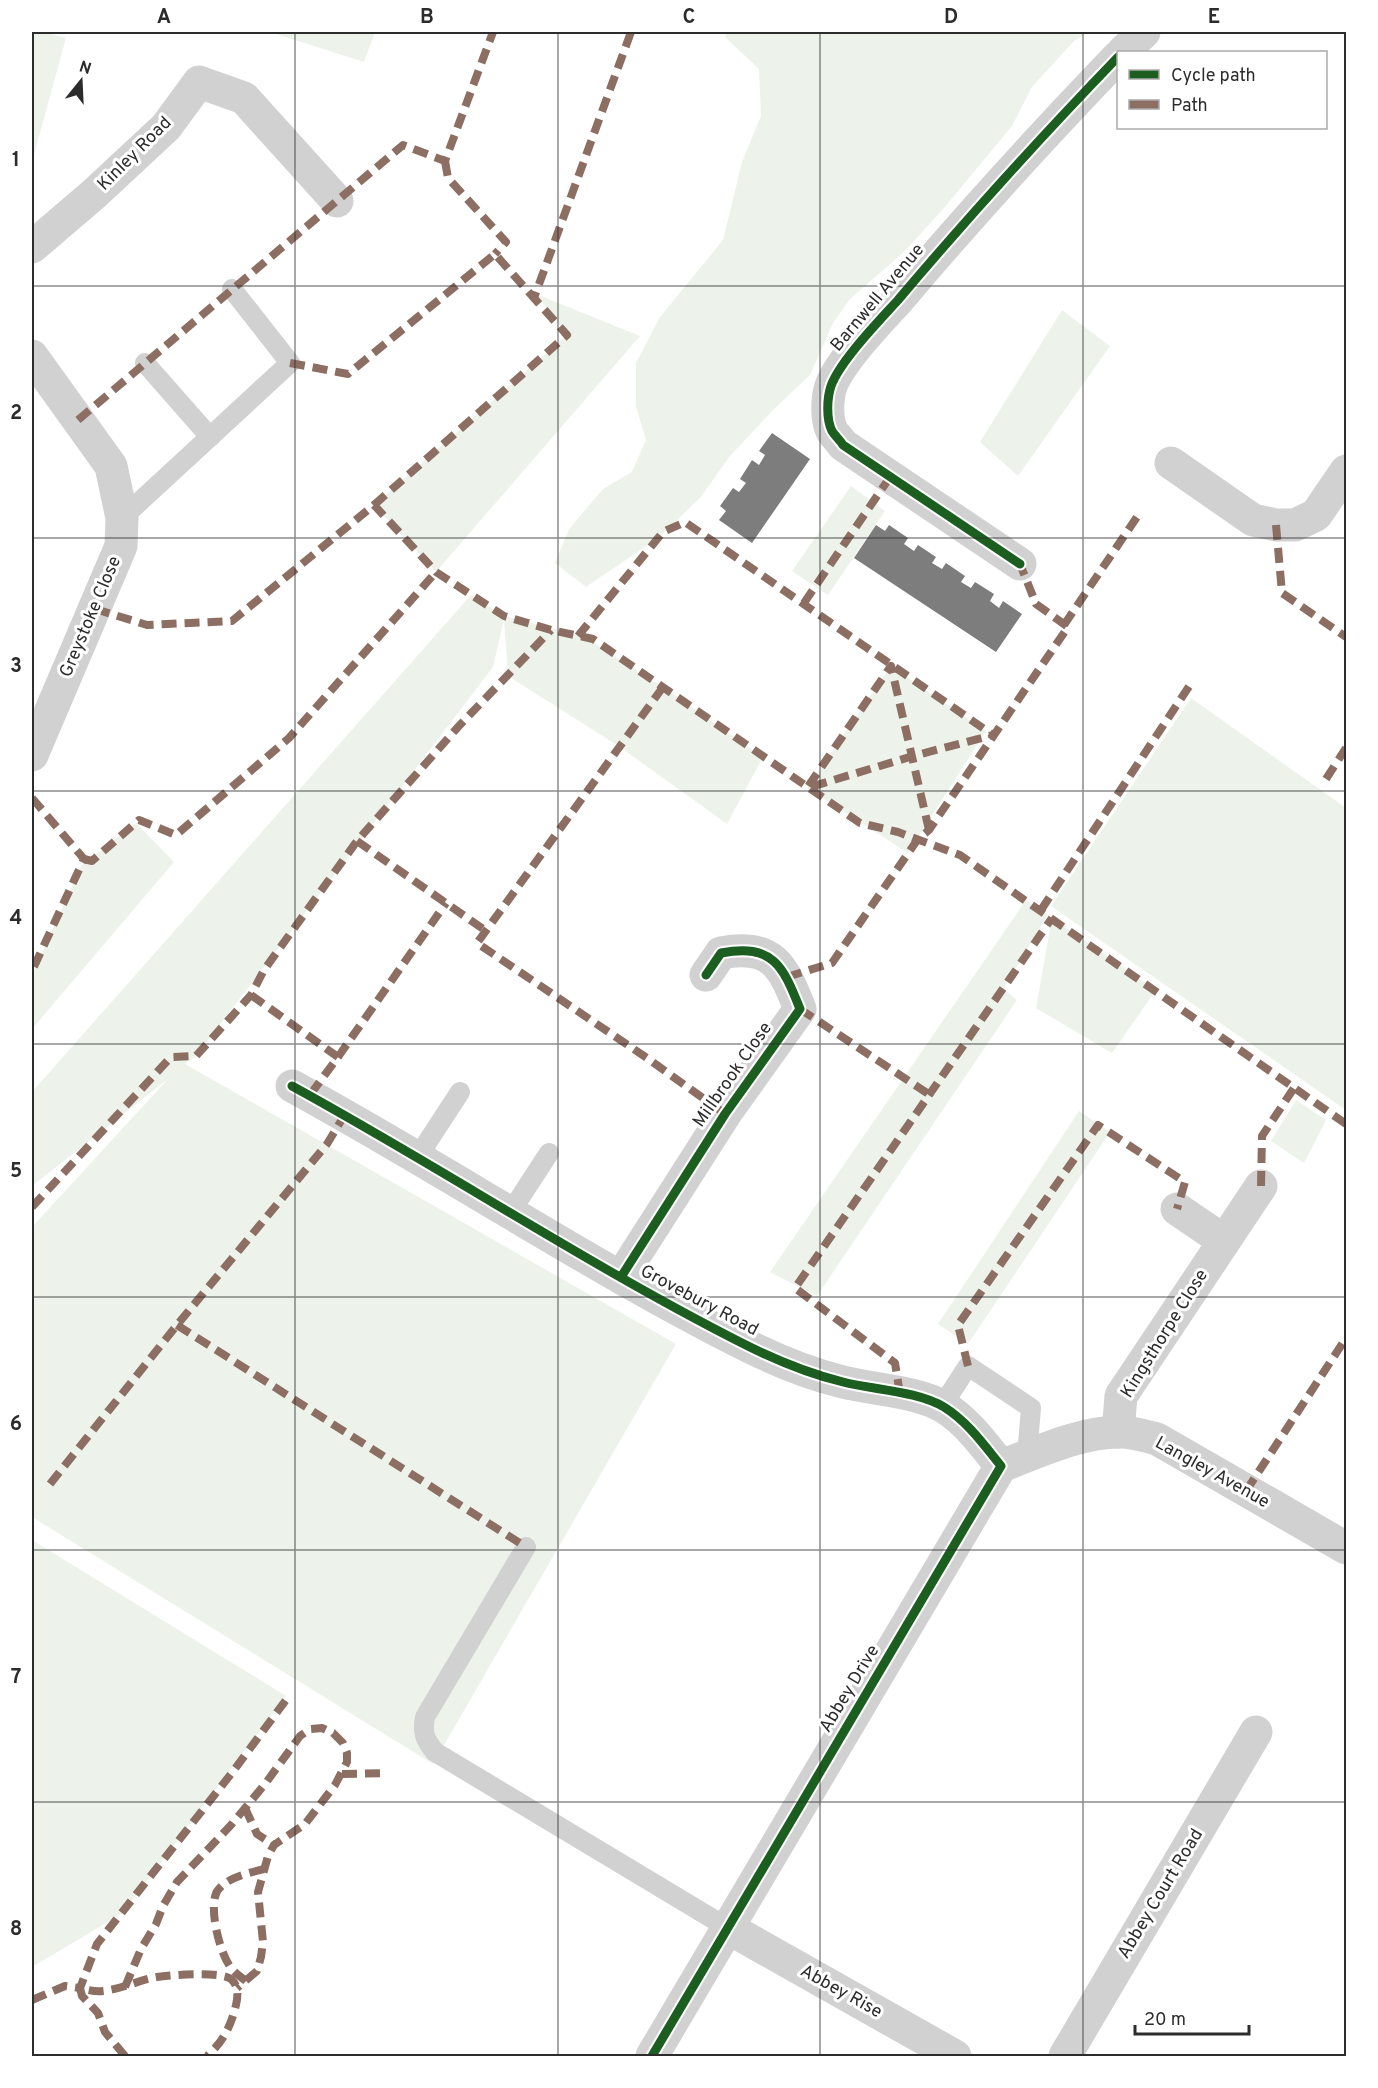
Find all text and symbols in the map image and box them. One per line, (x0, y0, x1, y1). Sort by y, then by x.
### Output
text: A (157, 5, 171, 31)
text: B (420, 5, 434, 31)
text: C (683, 5, 695, 31)
text: D (944, 5, 958, 31)
text: E (1208, 5, 1220, 31)
north arrow (51, 51, 111, 111)
legend (1117, 51, 1327, 129)
text: N (76, 57, 94, 80)
text: Cycle path (1171, 65, 1256, 88)
text: Path (1171, 95, 1208, 118)
street label: Kinley Road (93, 112, 177, 196)
text: 1 (12, 148, 20, 174)
street label: Barnwell Avenue (826, 239, 930, 357)
text: 2 (10, 401, 22, 427)
street label: Greystoke Close (55, 553, 127, 681)
text: 3 (10, 654, 22, 680)
text: 4 (10, 906, 22, 932)
street label: Millbrook Close (688, 1018, 778, 1132)
text: 5 (10, 1159, 22, 1185)
street label: Grovebury Road (636, 1260, 762, 1342)
street label: Kingsthorpe Close (1116, 1265, 1214, 1403)
text: 6 (10, 1412, 22, 1438)
street label: Langley Avenue (1151, 1432, 1273, 1514)
street label: Abbey Drive (815, 1641, 885, 1737)
text: 7 (11, 1665, 21, 1691)
street label: Abbey Court Road (1113, 1825, 1209, 1963)
text: 8 (10, 1917, 22, 1943)
street label: Abbey Rise (796, 1960, 886, 2024)
scale bar (1135, 1998, 1249, 2036)
text: 20 m (1144, 2009, 1186, 2032)

